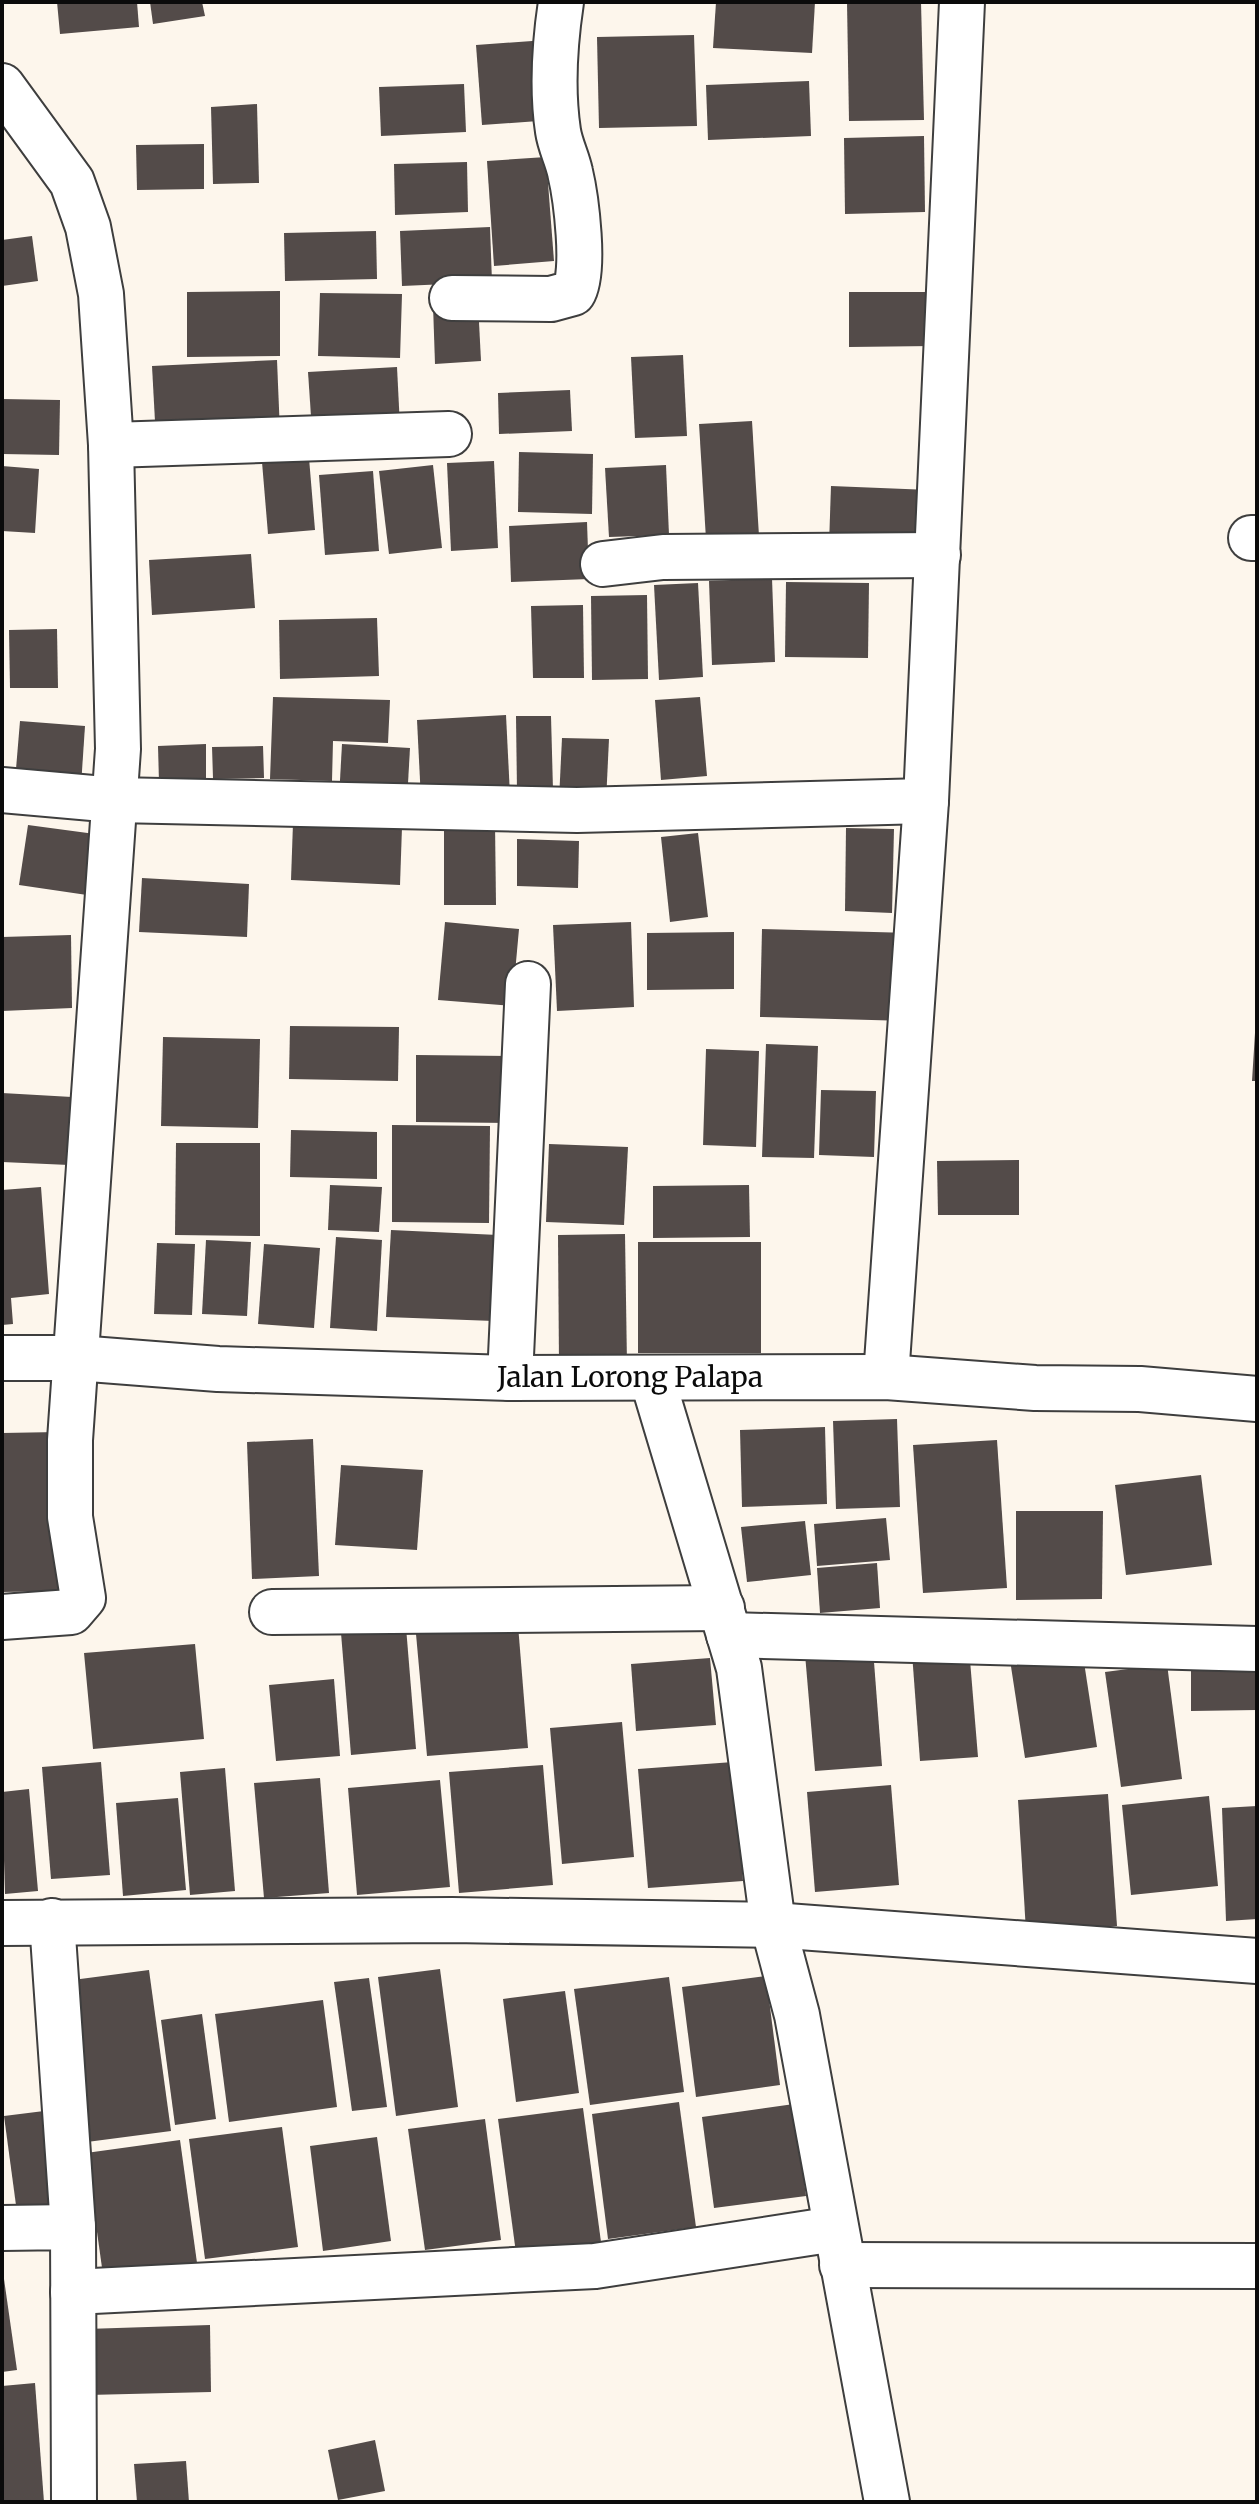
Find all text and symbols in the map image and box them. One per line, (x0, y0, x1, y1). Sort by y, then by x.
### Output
street label: Jalan Lorong Palapa (496, 1359, 763, 1395)

